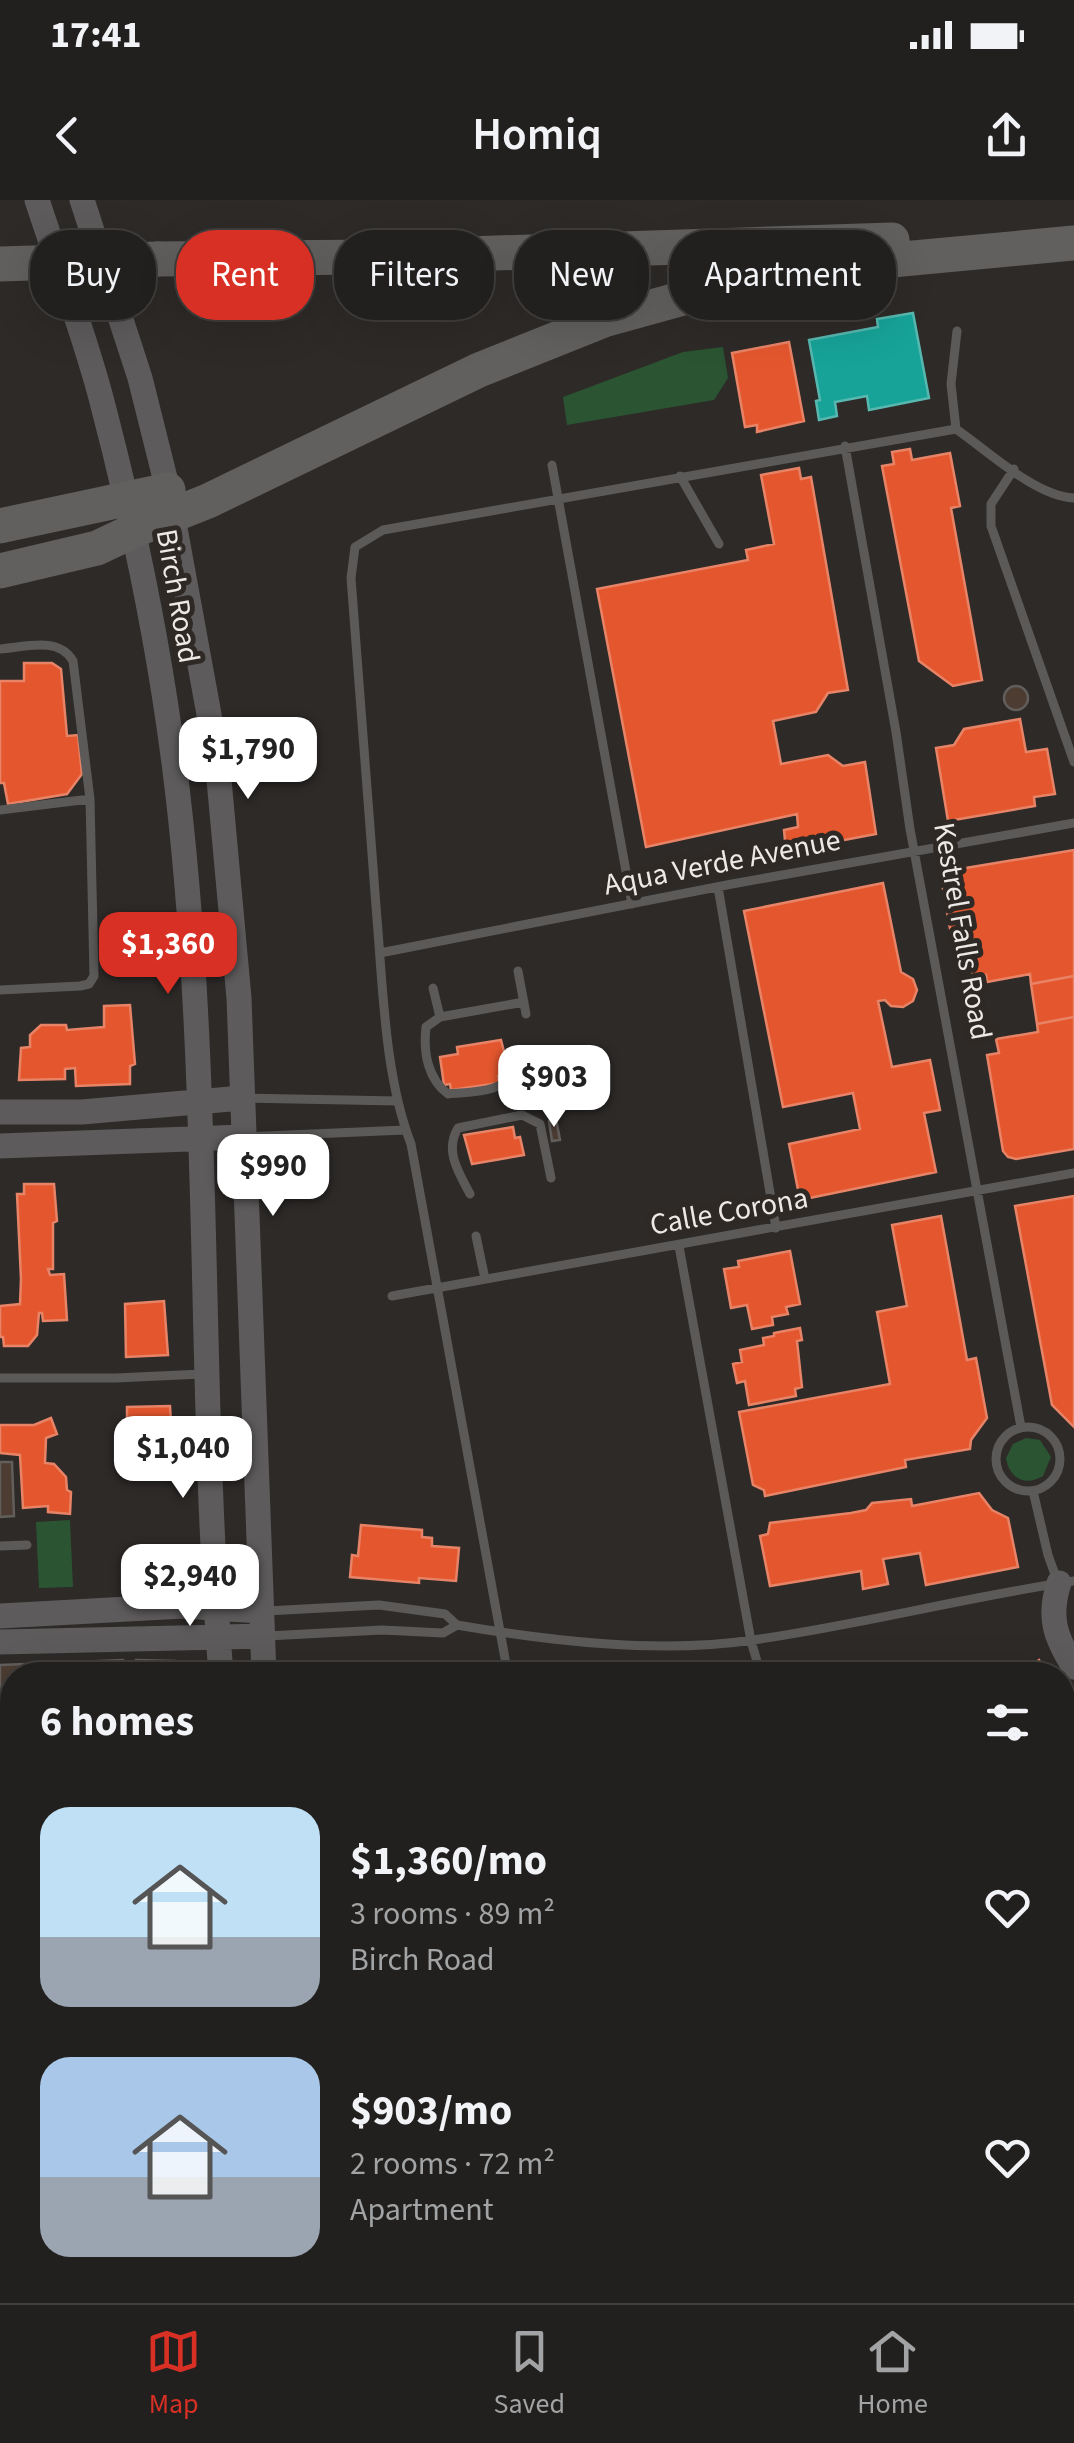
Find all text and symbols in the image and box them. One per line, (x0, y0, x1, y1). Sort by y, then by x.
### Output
text: 17:41 (50, 8, 142, 62)
text: Homiq (472, 103, 602, 167)
icon: back (40, 108, 95, 163)
icon: share (979, 108, 1034, 163)
chip: Buy (30, 230, 156, 320)
chip: Rent (176, 230, 314, 320)
chip: Filters (334, 230, 494, 320)
chip: New (514, 230, 649, 320)
chip: Apartment (669, 230, 896, 320)
street label: Birch Road (145, 526, 210, 667)
pin: $1,790 (167, 717, 329, 802)
text: $1,790 (201, 726, 295, 772)
street label: Aqua Verde Avenue (600, 818, 844, 907)
street label: Kestrel Falls Road (922, 819, 1003, 1043)
pin: $1,360 (87, 912, 249, 997)
text: $1,360 (121, 921, 215, 967)
pin: $903 (495, 1045, 613, 1130)
text: $903 (520, 1054, 588, 1100)
pin: $990 (214, 1134, 332, 1219)
text: $990 (239, 1143, 307, 1189)
street label: Calle Corona (647, 1176, 811, 1247)
pin: $1,040 (102, 1416, 264, 1501)
text: $1,040 (136, 1425, 230, 1471)
pin: $2,940 (109, 1544, 271, 1629)
text: $2,940 (143, 1553, 237, 1599)
text: 6 homes (40, 1692, 194, 1752)
icon: filters (980, 1695, 1035, 1750)
text: $1,360/mo (350, 1831, 547, 1891)
icon: home (120, 1847, 240, 1967)
icon: heart (980, 1880, 1035, 1935)
text: 3 rooms · 89 m² (350, 1891, 555, 1937)
text: Birch Road (350, 1937, 495, 1983)
text: $903/mo (350, 2081, 512, 2141)
icon: home (120, 2097, 240, 2217)
icon: heart (980, 2130, 1035, 2185)
text: 2 rooms · 72 m² (350, 2141, 555, 2187)
text: Apartment (350, 2187, 493, 2233)
tab: Map (146, 2324, 201, 2424)
tab: Saved (493, 2324, 565, 2424)
tab: Home (857, 2324, 928, 2424)

